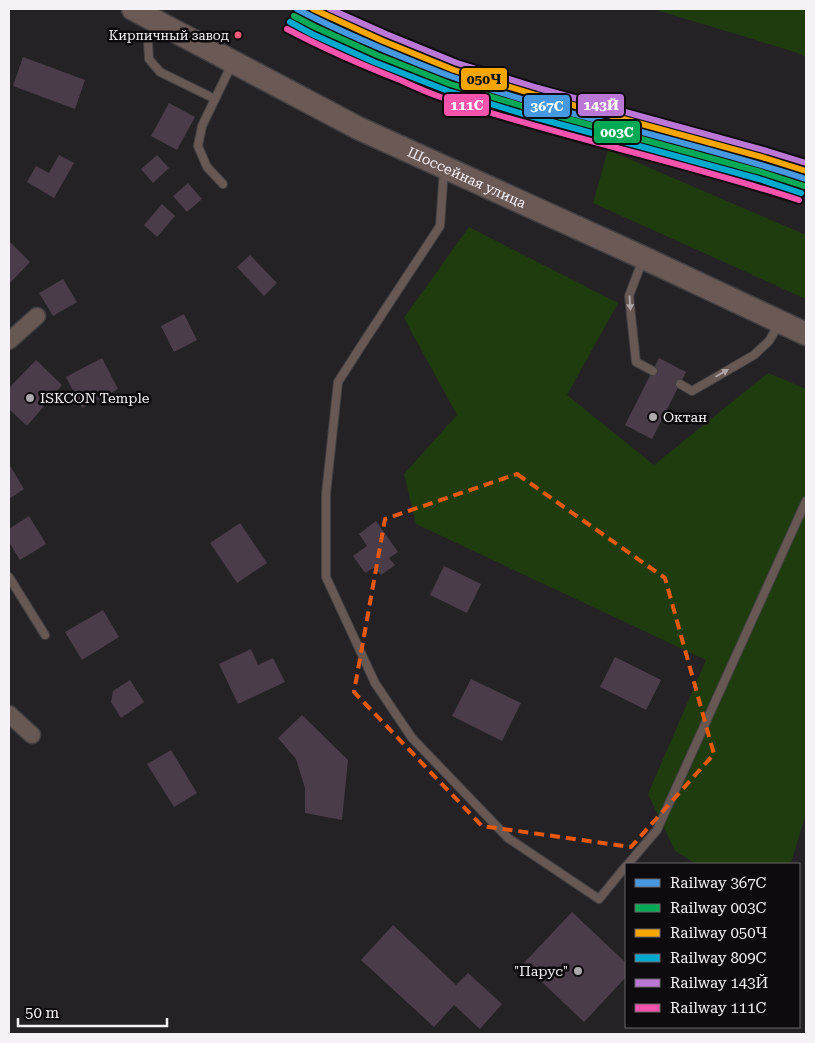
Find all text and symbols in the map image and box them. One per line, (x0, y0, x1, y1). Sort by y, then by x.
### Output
place label: Кирпичный завод (109, 28, 229, 43)
marker: Кирпичный завод (233, 30, 243, 40)
line badge: 050Ч (460, 67, 508, 91)
text: 050Ч (467, 71, 501, 87)
line badge: 111С (443, 93, 490, 117)
line badge: 143Й (577, 93, 625, 117)
line badge: 367С (523, 94, 571, 118)
text: 111С (450, 97, 484, 113)
text: 143Й (583, 97, 619, 113)
text: 367С (530, 98, 564, 114)
line badge: 003С (593, 120, 641, 144)
text: 003С (600, 124, 634, 140)
street label: Шоссейная улица (405, 144, 529, 211)
one-way arrow (626, 296, 634, 312)
one-way arrow (715, 369, 730, 377)
place label: ISKCON Temple (40, 390, 150, 406)
marker: ISKCON Temple (24, 392, 36, 404)
place label: Октан (663, 409, 707, 425)
marker: Октан (647, 411, 659, 423)
legend (625, 863, 800, 1028)
text: Railway 367С (670, 874, 767, 892)
text: Railway 003С (670, 899, 767, 917)
text: Railway 050Ч (670, 924, 768, 942)
text: Railway 809С (670, 949, 767, 967)
place label: "Парус" (514, 963, 568, 979)
marker: "Парус" (572, 965, 584, 977)
text: Railway 143Й (670, 974, 769, 992)
scale bar (18, 996, 166, 1028)
text: Railway 111С (670, 999, 767, 1017)
text: 50 m (25, 1004, 60, 1022)

